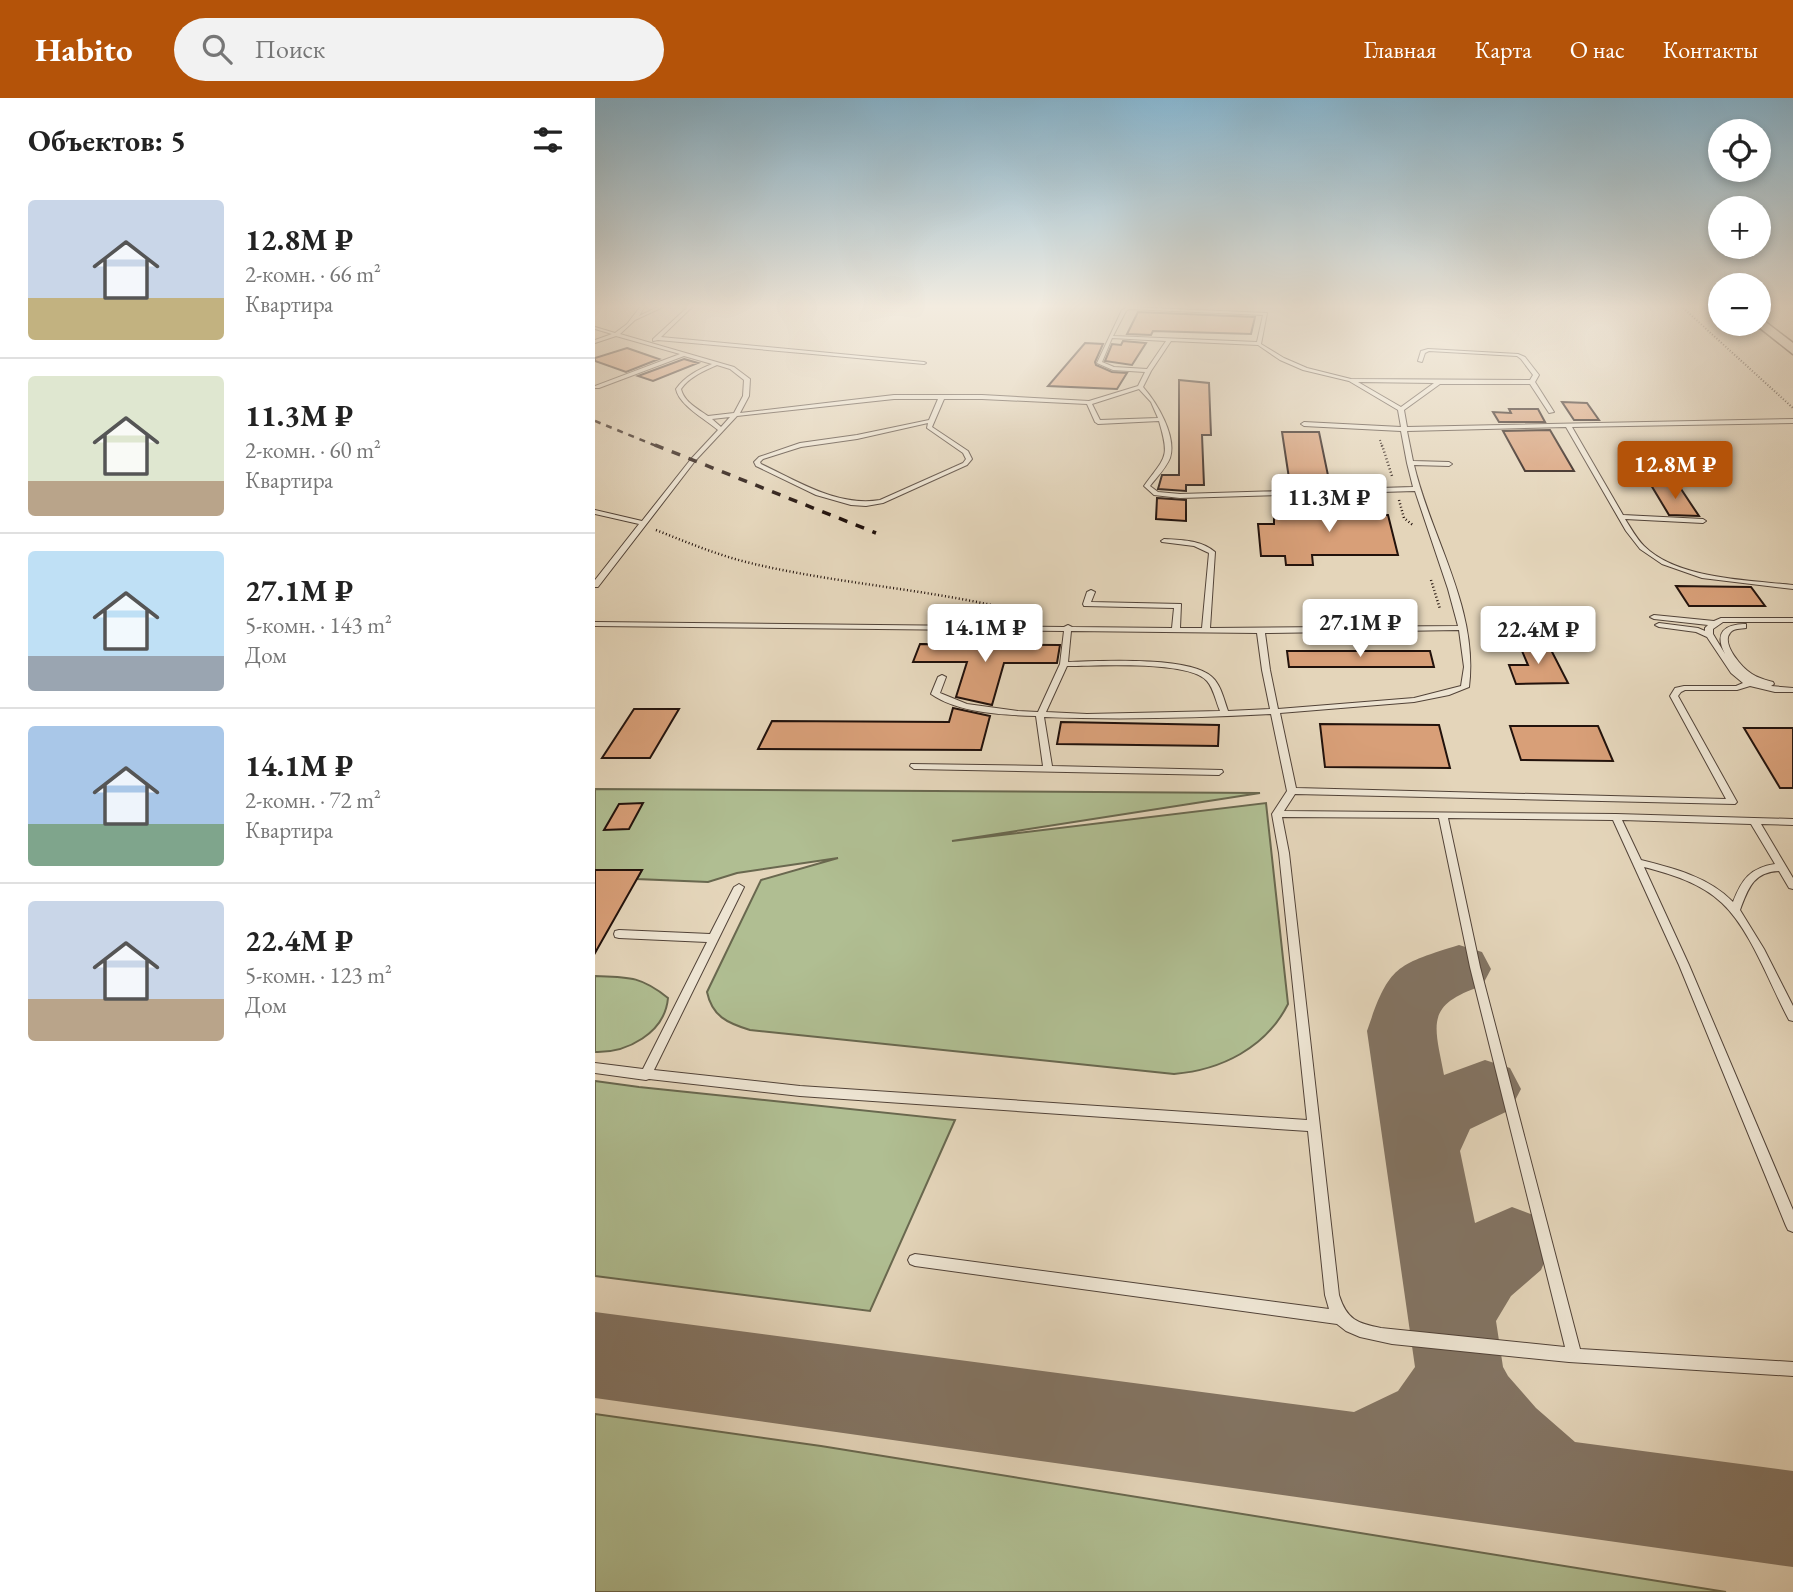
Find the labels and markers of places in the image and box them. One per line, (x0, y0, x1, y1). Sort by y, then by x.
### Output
pin: 12.8M ₽ (1610, 442, 1740, 501)
pin: 11.3M ₽ (1264, 474, 1394, 534)
pin: 27.1M ₽ (1295, 600, 1425, 659)
pin: 14.1M ₽ (920, 604, 1050, 664)
pin: 22.4M ₽ (1473, 606, 1603, 666)

